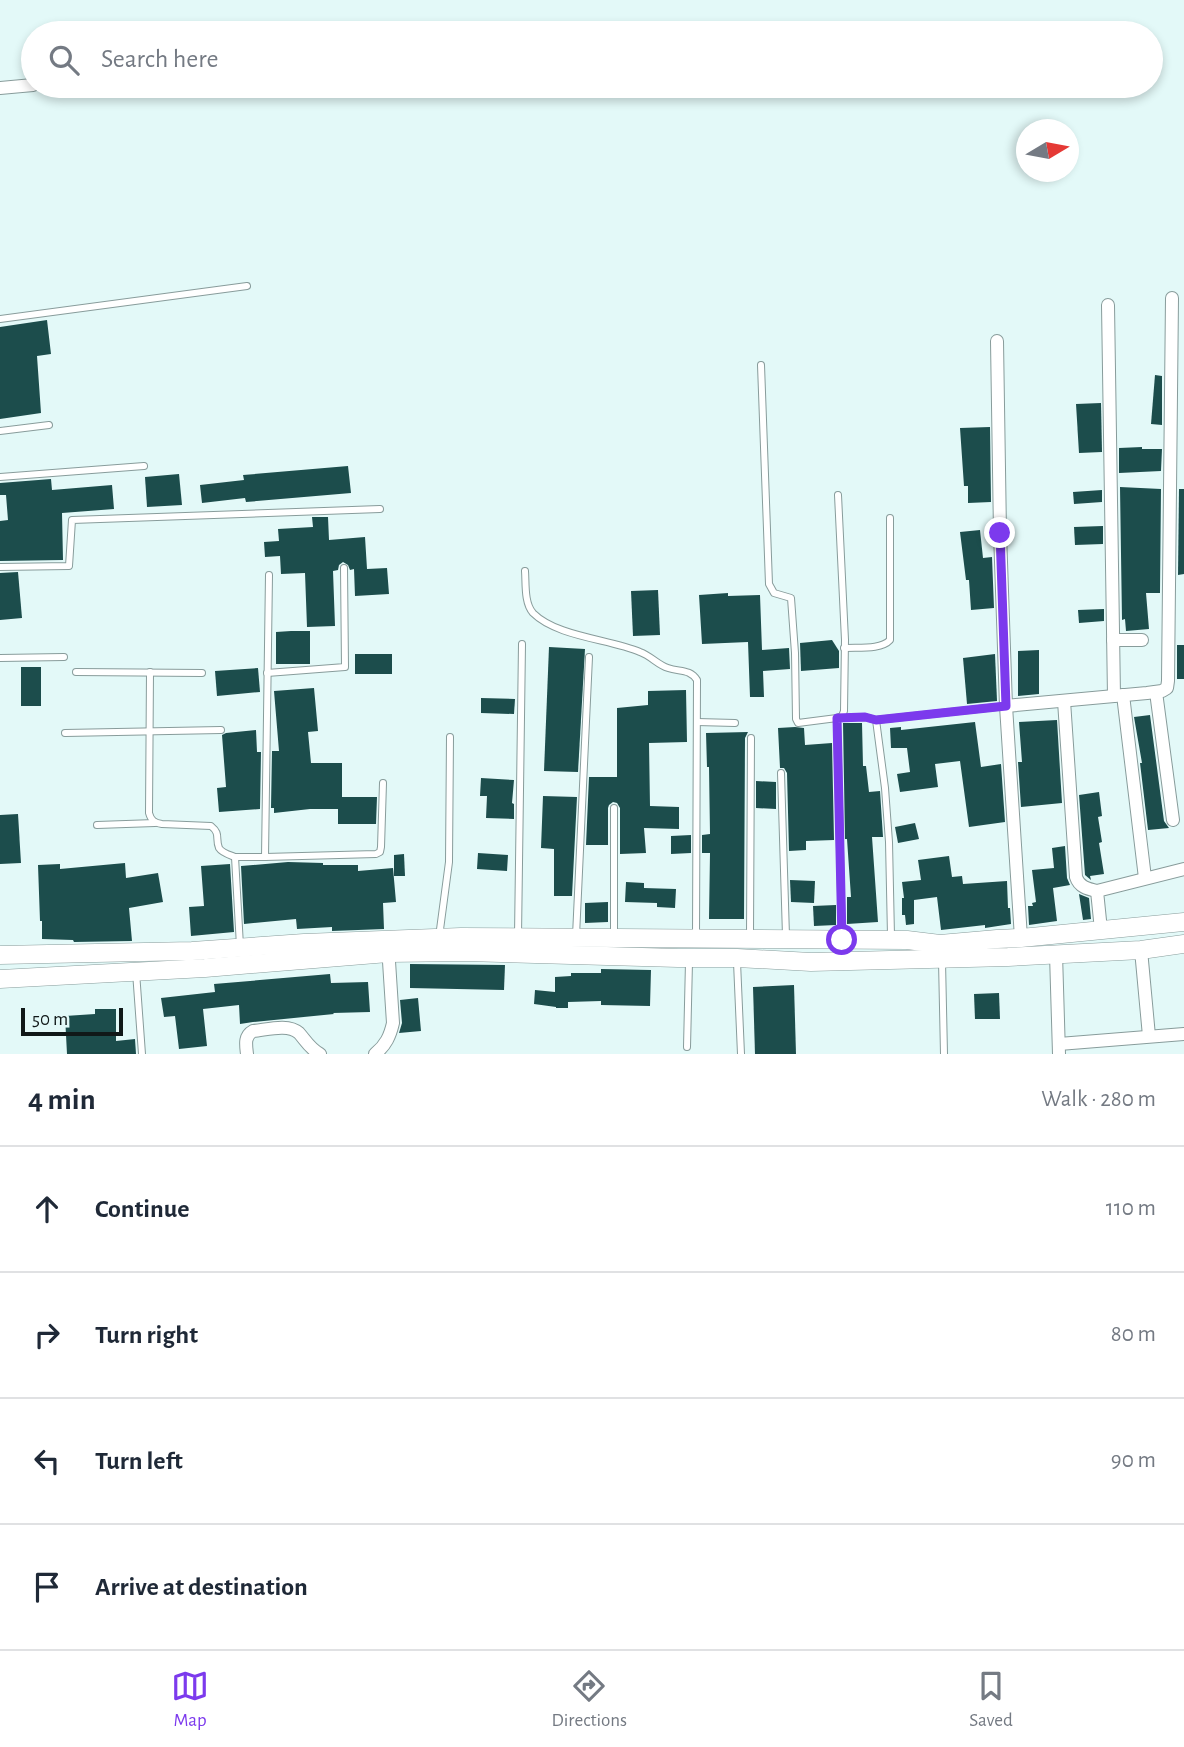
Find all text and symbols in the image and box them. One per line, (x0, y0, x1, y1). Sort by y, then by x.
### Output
search box (21, 21, 1163, 98)
icon: search (45, 41, 83, 79)
text: Search here (101, 46, 219, 72)
north arrow (1016, 119, 1079, 182)
route end (984, 517, 1015, 548)
route start (826, 924, 857, 955)
scale bar (21, 1005, 122, 1037)
text: 50 m (32, 1010, 68, 1029)
text: 4 min (28, 1085, 96, 1115)
text: Walk · 280 m (1041, 1088, 1156, 1111)
icon: ahead (28, 1190, 66, 1228)
text: Continue (95, 1196, 190, 1222)
text: 110 m (1106, 1197, 1156, 1220)
icon: right (28, 1316, 66, 1354)
text: Turn right (95, 1322, 198, 1348)
text: 80 m (1111, 1323, 1156, 1346)
icon: left (28, 1442, 66, 1480)
text: Turn left (95, 1448, 183, 1474)
text: 90 m (1111, 1449, 1156, 1472)
icon: arrive (28, 1568, 66, 1606)
text: Arrive at destination (95, 1574, 308, 1600)
tab: Map (171, 1667, 209, 1732)
tab: Directions (551, 1667, 627, 1732)
tab: Saved (969, 1667, 1013, 1732)

